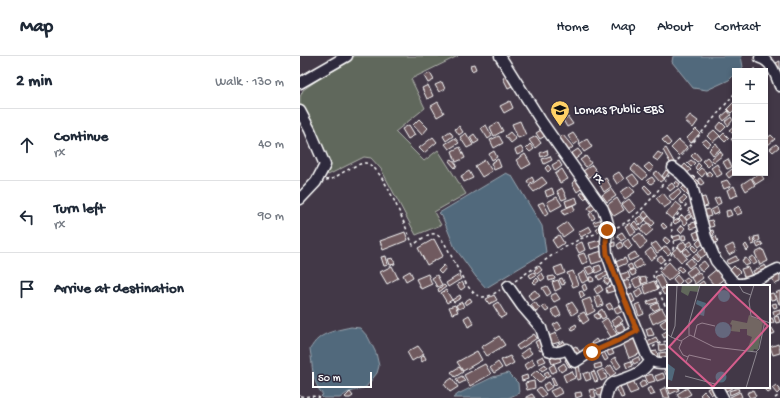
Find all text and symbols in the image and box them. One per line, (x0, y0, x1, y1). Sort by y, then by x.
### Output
text: Map (20, 16, 53, 39)
text: Home (557, 19, 589, 36)
text: Map (611, 19, 635, 36)
text: About (657, 19, 693, 36)
text: Contact (715, 19, 760, 36)
map controls (732, 68, 768, 176)
button: + (732, 68, 768, 104)
text: 2 min (16, 72, 52, 92)
text: Walk · 130 m (215, 75, 284, 90)
school or university icon: Lomas Public EBS (549, 99, 571, 127)
place label: Lomas Public EBS (574, 103, 665, 118)
button: − (732, 104, 768, 140)
text: Continue (54, 128, 108, 146)
icon: ahead (16, 134, 38, 156)
text: 40 m (258, 137, 284, 152)
button: layers (732, 140, 768, 176)
text: rx (54, 146, 65, 161)
street label: rx (589, 170, 608, 188)
text: Turn left (54, 200, 105, 218)
icon: left (16, 206, 38, 228)
text: 90 m (258, 209, 284, 224)
text: rx (54, 218, 65, 233)
route end (598, 221, 616, 239)
icon: arrive (16, 278, 38, 300)
text: Arrive at destination (54, 280, 184, 298)
inset map (667, 285, 770, 388)
route start (583, 343, 601, 361)
scale bar (312, 370, 372, 389)
text: 50 m (318, 373, 340, 385)

